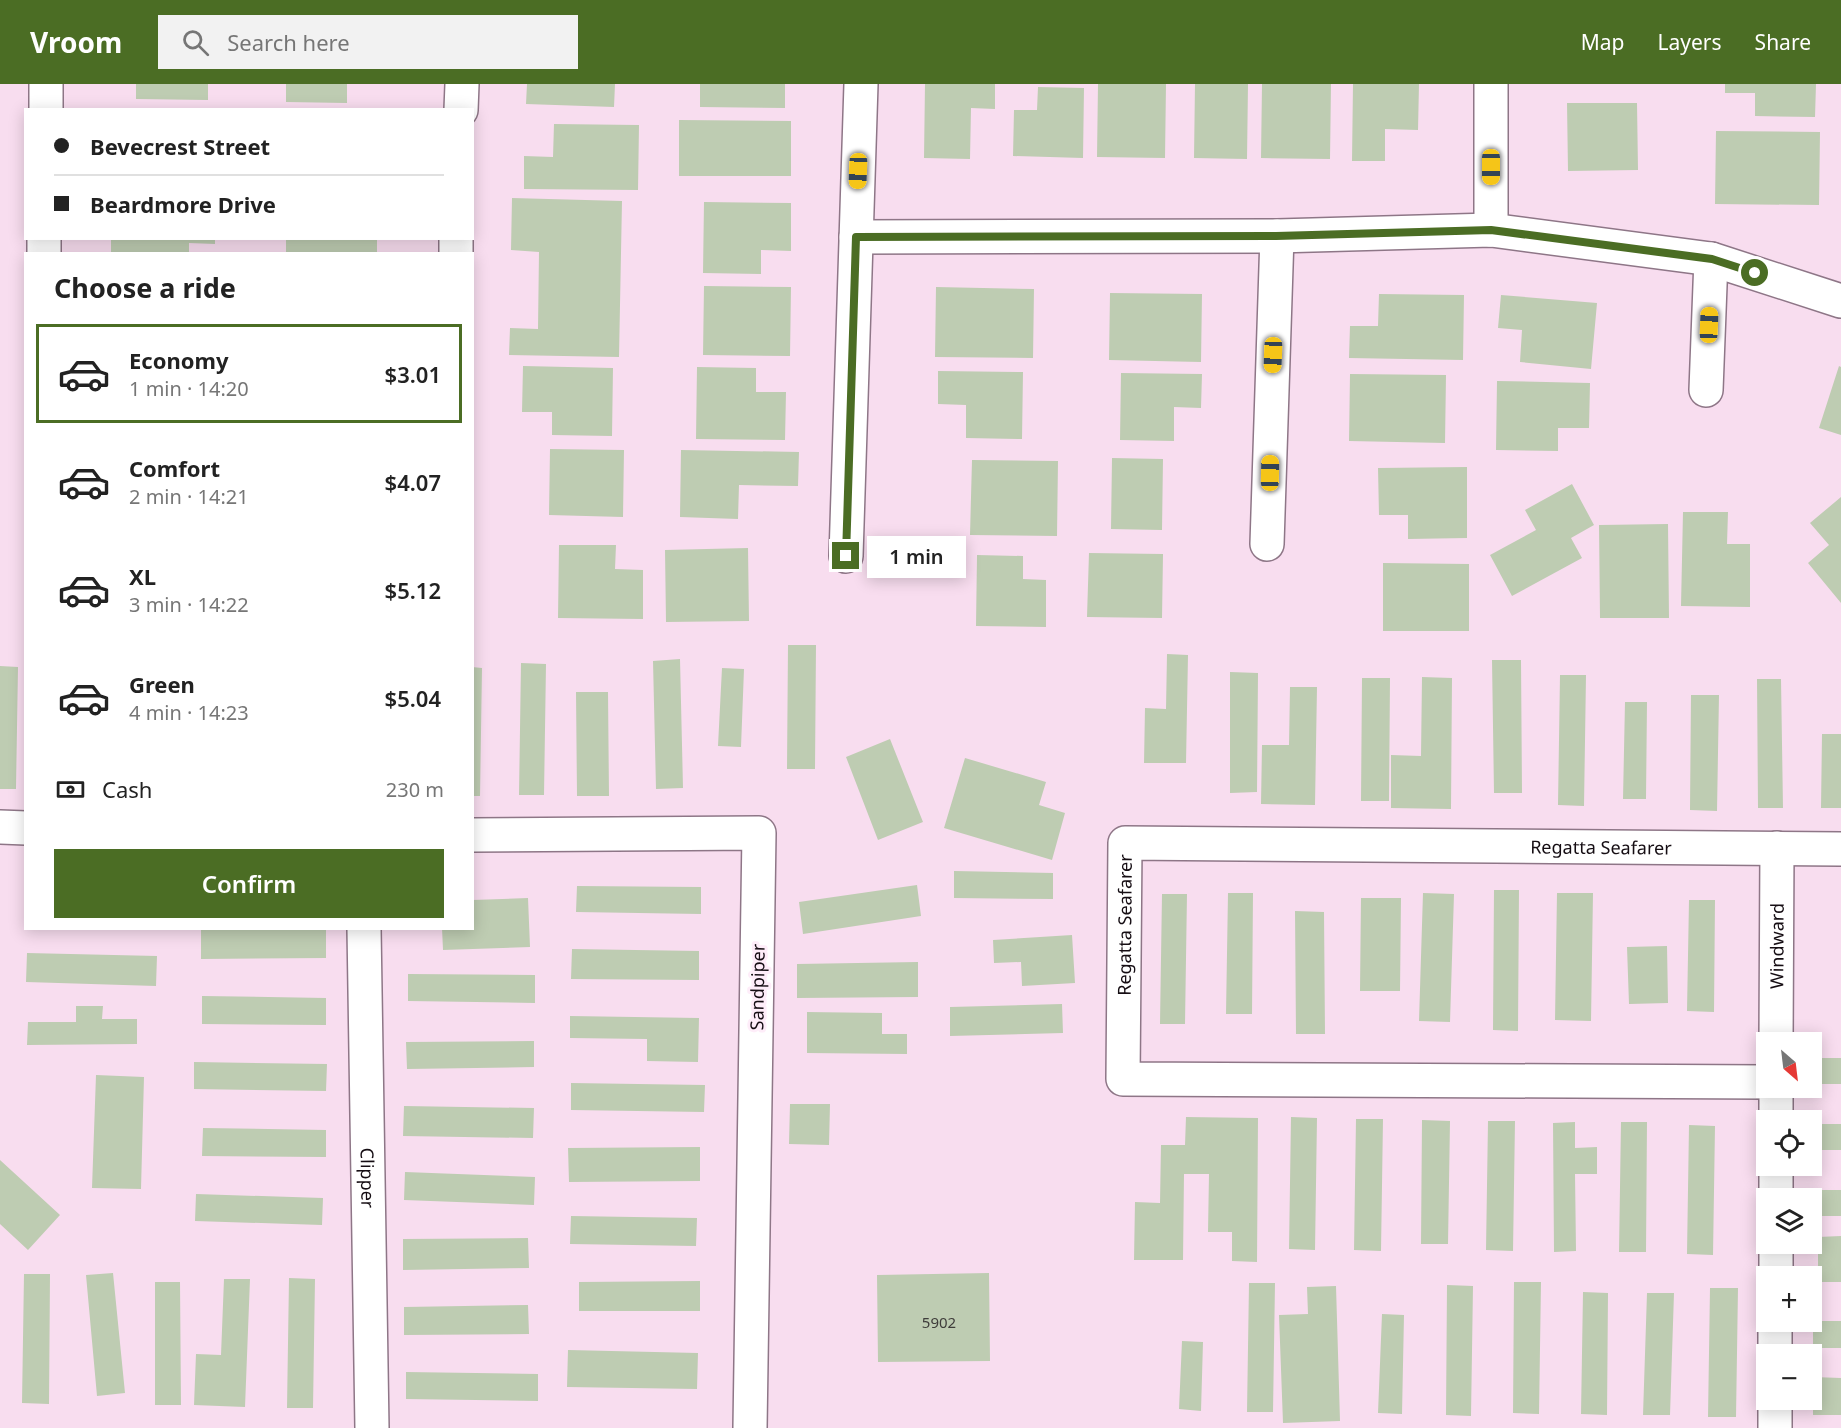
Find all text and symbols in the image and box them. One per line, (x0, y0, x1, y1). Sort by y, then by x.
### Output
search box (158, 15, 578, 69)
text: Vroom (30, 23, 122, 61)
icon: search (179, 26, 212, 59)
text: Search here (227, 27, 350, 57)
text: Map (1581, 28, 1625, 56)
text: Layers (1658, 28, 1722, 56)
text: Share (1755, 28, 1811, 56)
text: Bevecrest Street (90, 131, 270, 161)
car (1482, 149, 1500, 185)
car (848, 153, 868, 189)
text: Beardmore Drive (90, 189, 276, 219)
route start (1741, 259, 1768, 286)
text: Choose a ride (54, 269, 236, 306)
car (1699, 307, 1719, 343)
car (1263, 337, 1283, 373)
text: Economy (129, 345, 228, 375)
icon: car (57, 347, 111, 401)
text: $3.01 (385, 359, 441, 389)
text: 1 min · 14:20 (129, 375, 249, 402)
text: Comfort (129, 453, 220, 483)
icon: car (57, 455, 111, 509)
car (1261, 455, 1279, 491)
text: $4.07 (385, 467, 441, 497)
text: 2 min · 14:21 (129, 483, 249, 510)
callout: 1 min (867, 535, 966, 577)
route end (832, 542, 859, 569)
text: 1 min (889, 543, 944, 570)
text: XL (129, 561, 156, 591)
icon: car (57, 563, 111, 617)
text: $5.12 (385, 575, 441, 605)
text: 3 min · 14:22 (129, 591, 249, 618)
text: Green (129, 669, 195, 699)
icon: car (57, 671, 111, 725)
text: $5.04 (385, 683, 441, 713)
text: 4 min · 14:23 (129, 699, 249, 726)
icon: cash (54, 773, 87, 806)
text: Cash (102, 774, 152, 804)
text: 230 m (386, 776, 444, 803)
street label: Regatta Seafarer (1530, 834, 1672, 860)
button: Confirm (54, 849, 444, 918)
street label: Regatta Seafarer (1112, 854, 1137, 996)
street label: Windward (1764, 903, 1789, 989)
street label: Sandpiper (744, 943, 770, 1030)
north arrow (1756, 1032, 1822, 1098)
map controls (1756, 1032, 1822, 1410)
button: locate (1756, 1110, 1822, 1176)
street label: Clipper (356, 1148, 380, 1209)
button: layers (1756, 1188, 1822, 1254)
button: + (1756, 1266, 1822, 1332)
house number: 5902 (922, 1312, 956, 1332)
button: − (1756, 1344, 1822, 1410)

